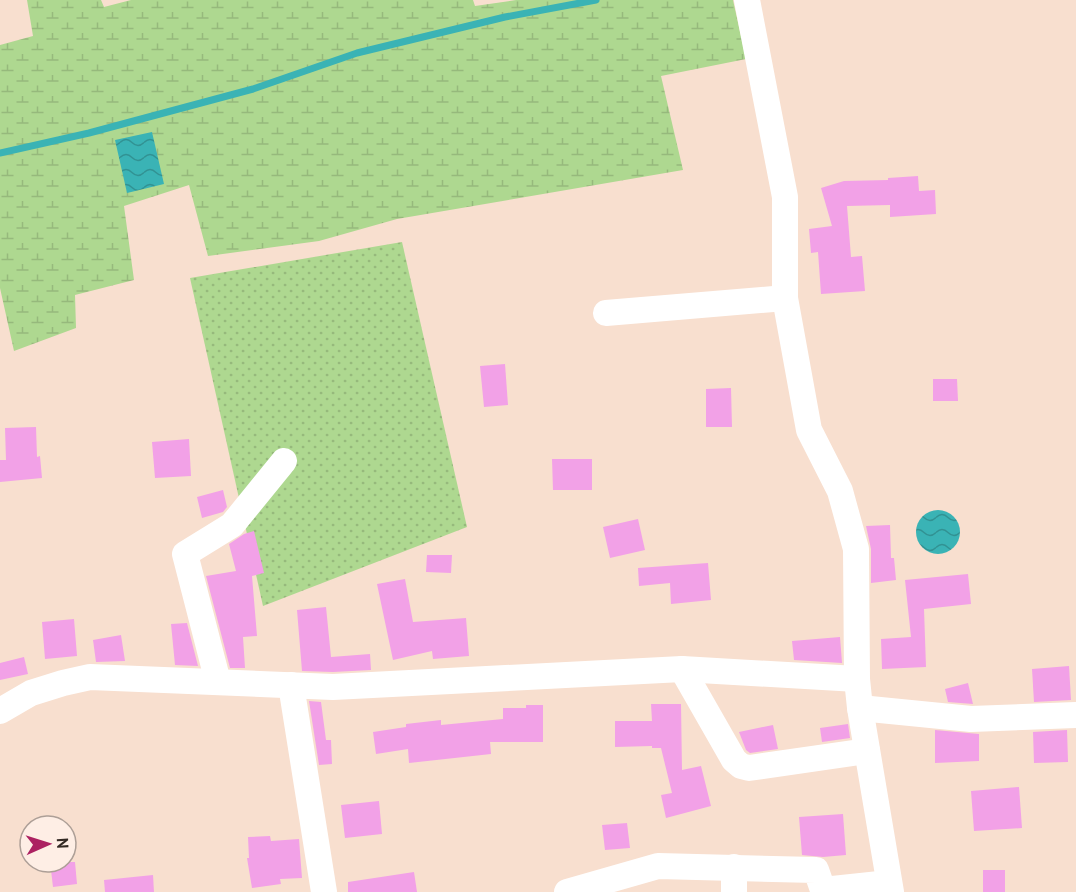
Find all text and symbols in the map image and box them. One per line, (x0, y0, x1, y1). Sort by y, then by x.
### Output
north arrow (18, 814, 78, 874)
text: N (53, 837, 73, 849)

